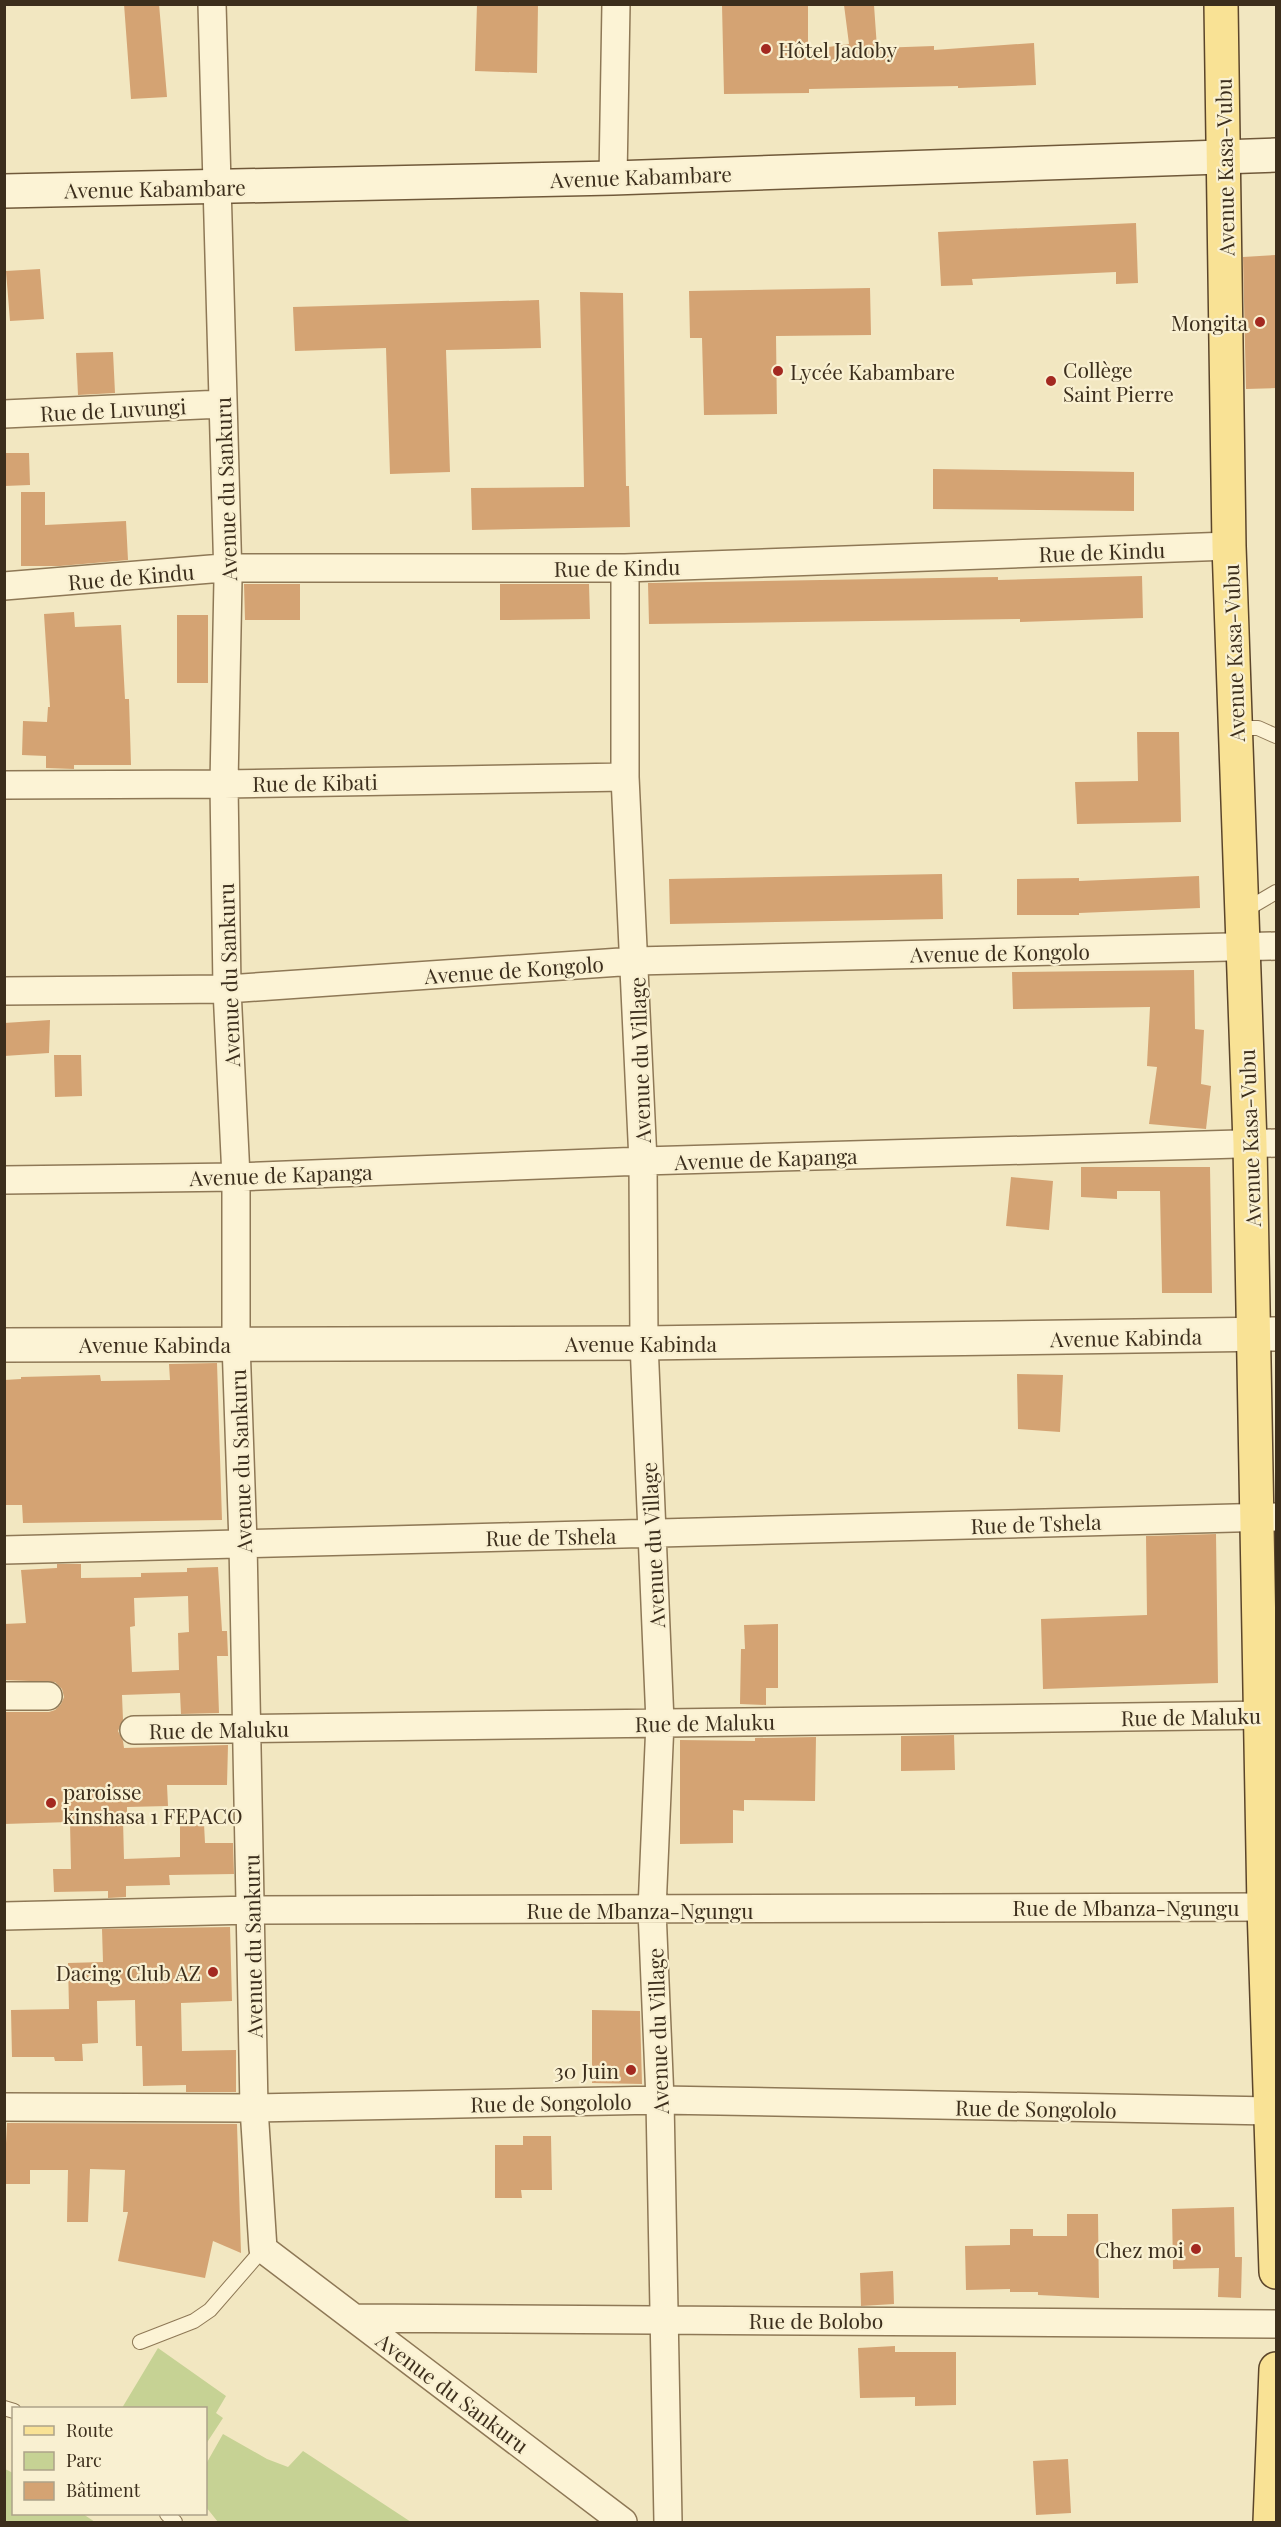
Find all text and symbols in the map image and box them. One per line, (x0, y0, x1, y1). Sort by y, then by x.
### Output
place label: Hôtel Jadoby (778, 35, 898, 63)
marker: Hôtel Jadoby (759, 42, 773, 56)
street label: Avenue Kasa-Vubu (1208, 78, 1240, 257)
street label: Avenue Kabambare (549, 159, 732, 193)
street label: Avenue Kabambare (63, 172, 246, 204)
place label: Mongita (1171, 308, 1249, 336)
marker: Mongita (1253, 315, 1267, 329)
place label: Collège Saint Pierre (1063, 355, 1174, 407)
place label: Lycée Kabambare (790, 357, 955, 385)
marker: Lycée Kabambare (771, 364, 785, 378)
marker: Collège Saint Pierre (1044, 374, 1058, 388)
street label: Rue de Luvungi (39, 391, 187, 427)
street label: Avenue du Sankuru (208, 397, 242, 582)
street label: Rue de Kindu (1038, 535, 1166, 567)
street label: Rue de Kindu (553, 552, 681, 582)
street label: Rue de Kindu (67, 557, 195, 595)
street label: Avenue Kasa-Vubu (1216, 564, 1250, 743)
street label: Rue de Kibati (252, 767, 378, 797)
street label: Avenue du Sankuru (211, 883, 245, 1068)
street label: Avenue de Kongolo (909, 936, 1090, 968)
street label: Avenue de Kongolo (422, 949, 605, 989)
street label: Avenue du Village (622, 976, 656, 1145)
street label: Avenue Kasa-Vubu (1232, 1049, 1266, 1228)
street label: Avenue de Kapanga (673, 1141, 859, 1175)
street label: Avenue de Kapanga (188, 1157, 374, 1191)
street label: Avenue Kabinda (1049, 1322, 1203, 1352)
street label: Avenue Kabinda (564, 1329, 717, 1357)
street label: Avenue Kabinda (78, 1330, 231, 1358)
street label: Avenue du Sankuru (223, 1369, 257, 1554)
street label: Avenue du Village (634, 1461, 670, 1630)
street label: Rue de Tshela (970, 1507, 1102, 1539)
street label: Rue de Tshela (485, 1521, 617, 1551)
street label: Rue de Maluku (1121, 1701, 1261, 1731)
street label: Rue de Maluku (635, 1707, 775, 1737)
street label: Rue de Maluku (149, 1714, 289, 1744)
place label: paroisse kinshasa 1 FEPACO (63, 1777, 242, 1829)
marker: paroisse kinshasa 1 FEPACO (44, 1796, 58, 1810)
street label: Avenue du Sankuru (236, 1854, 268, 2039)
street label: Rue de Mbanza-Ngungu (1013, 1893, 1239, 1921)
street label: Rue de Mbanza-Ngungu (527, 1896, 753, 1924)
street label: Avenue du Village (640, 1947, 674, 2116)
place label: Dacing Club AZ (56, 1958, 201, 1986)
marker: Dacing Club AZ (206, 1965, 220, 1979)
place label: 30 Juin (554, 2056, 619, 2084)
marker: 30 Juin (624, 2063, 638, 2077)
street label: Rue de Songololo (470, 2087, 632, 2117)
street label: Rue de Songololo (955, 2093, 1117, 2123)
place label: Chez moi (1095, 2235, 1184, 2263)
marker: Chez moi (1189, 2242, 1203, 2256)
street label: Rue de Bolobo (749, 2306, 883, 2334)
street label: Avenue du Sankuru (370, 2325, 535, 2458)
legend (12, 2407, 207, 2515)
text: Route (66, 2418, 113, 2442)
text: Parc (66, 2448, 102, 2472)
text: Bâtiment (66, 2478, 141, 2502)

